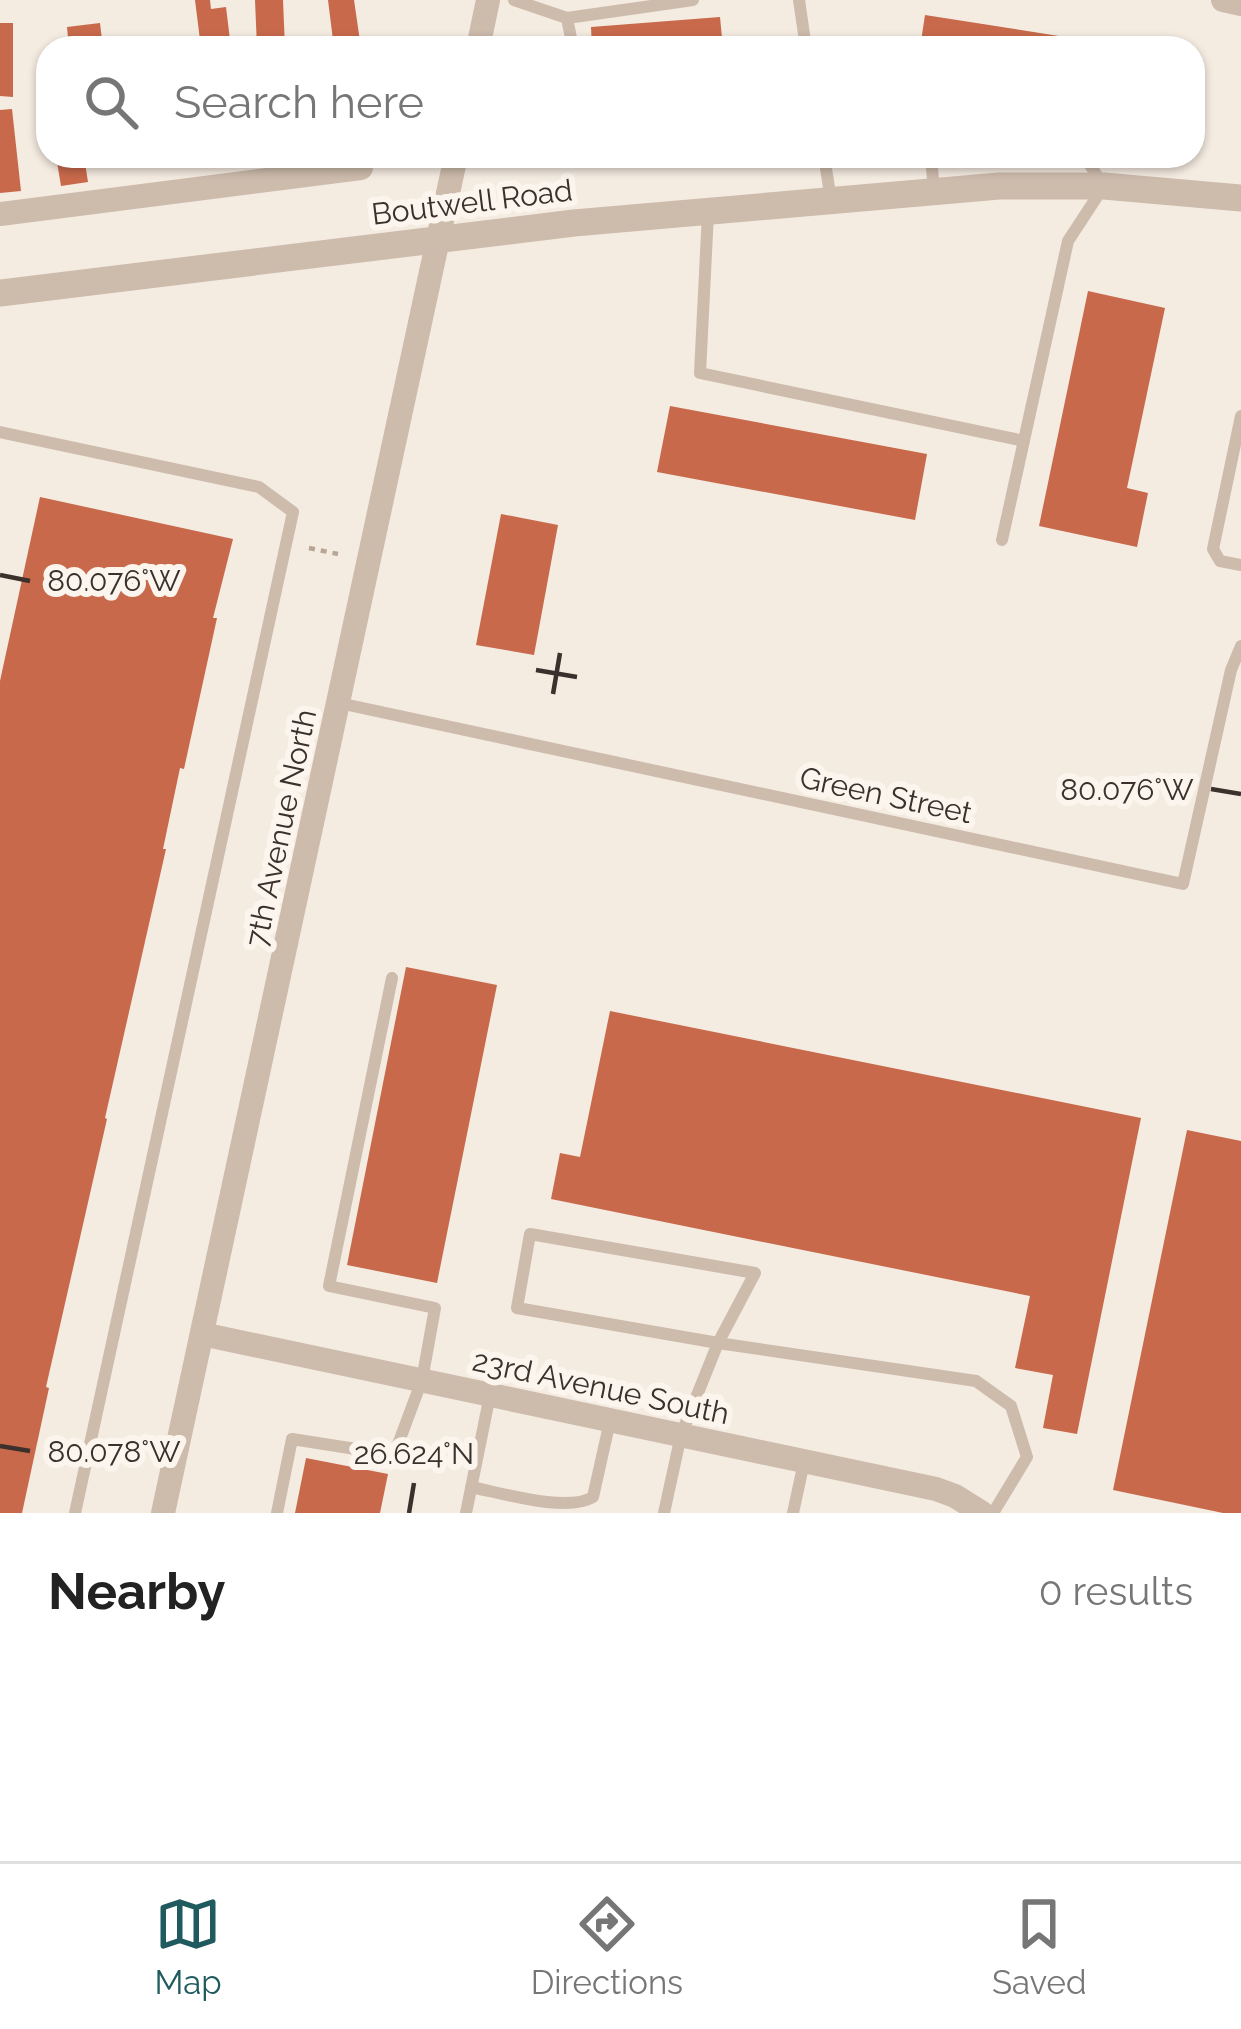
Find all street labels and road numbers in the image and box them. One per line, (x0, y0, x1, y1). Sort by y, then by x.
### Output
street label: Boutwell Road (370, 172, 574, 232)
street label: 7th Avenue North (239, 706, 323, 950)
street label: Green Street (797, 760, 975, 830)
street label: 23rd Avenue South (469, 1343, 733, 1431)

